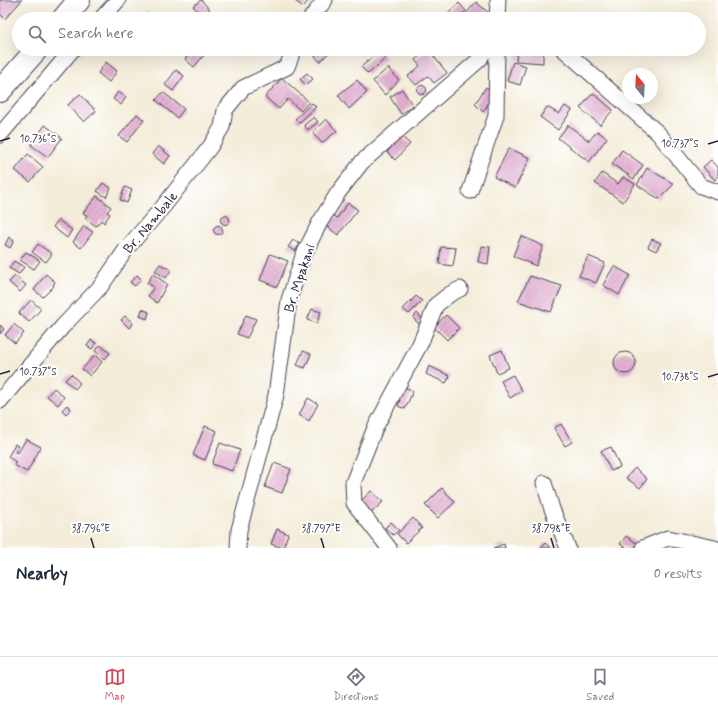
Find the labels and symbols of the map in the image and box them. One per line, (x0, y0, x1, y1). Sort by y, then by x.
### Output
north arrow (622, 68, 658, 104)
text: 10.736°S (20, 132, 57, 146)
text: 10.737°S (661, 137, 699, 151)
street label: Br. Nambale (120, 188, 182, 257)
street label: Br. Mpakani (280, 242, 319, 315)
text: 10.737°S (19, 365, 57, 379)
text: 10.738°S (661, 370, 699, 384)
text: 38.796°E (72, 522, 110, 536)
text: 38.797°E (301, 522, 341, 536)
text: 38.798°E (532, 522, 571, 536)

